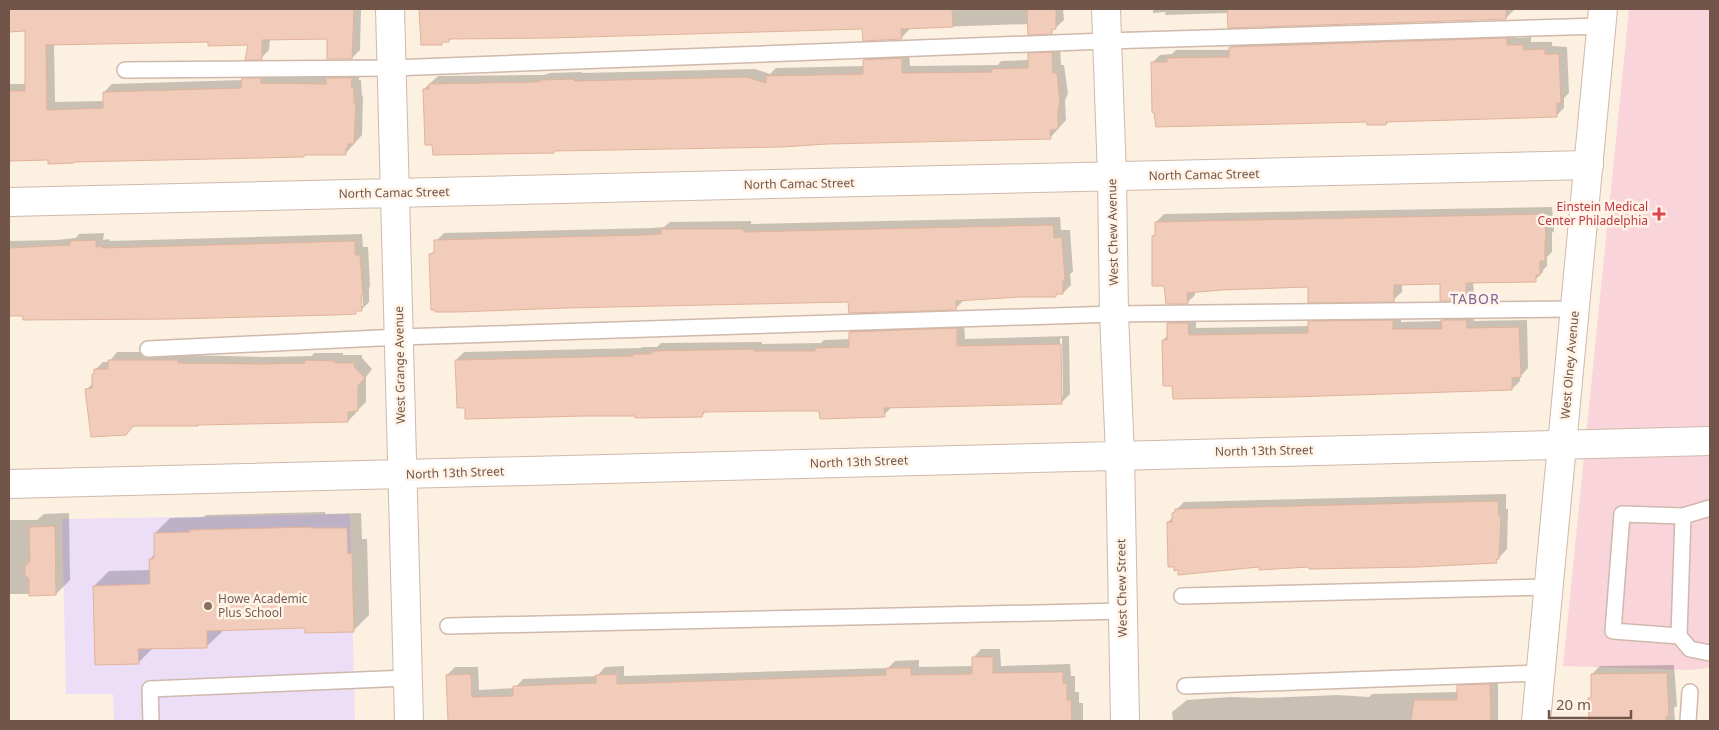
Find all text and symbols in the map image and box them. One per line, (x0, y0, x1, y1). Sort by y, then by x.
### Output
street label: North Camac Street (1148, 165, 1260, 184)
street label: North Camac Street (743, 174, 855, 193)
street label: West Chew Avenue (1103, 178, 1122, 286)
street label: North Camac Street (338, 183, 450, 202)
place label: Einstein Medical Center Philadelphia (1538, 198, 1648, 229)
marker: Einstein Medical Center Philadelphia (1652, 207, 1666, 221)
district label: TABOR (1450, 289, 1500, 308)
street label: West Grange Avenue (390, 306, 409, 424)
street label: West Olney Avenue (1556, 310, 1583, 420)
street label: North 13th Street (1215, 441, 1314, 460)
street label: North 13th Street (810, 451, 909, 472)
street label: North 13th Street (406, 462, 505, 483)
street label: West Chew Street (1112, 538, 1131, 637)
place label: Howe Academic Plus School (218, 590, 308, 621)
marker: Howe Academic Plus School (202, 600, 214, 612)
scale bar (1549, 688, 1632, 720)
text: 20 m (1556, 694, 1591, 714)

